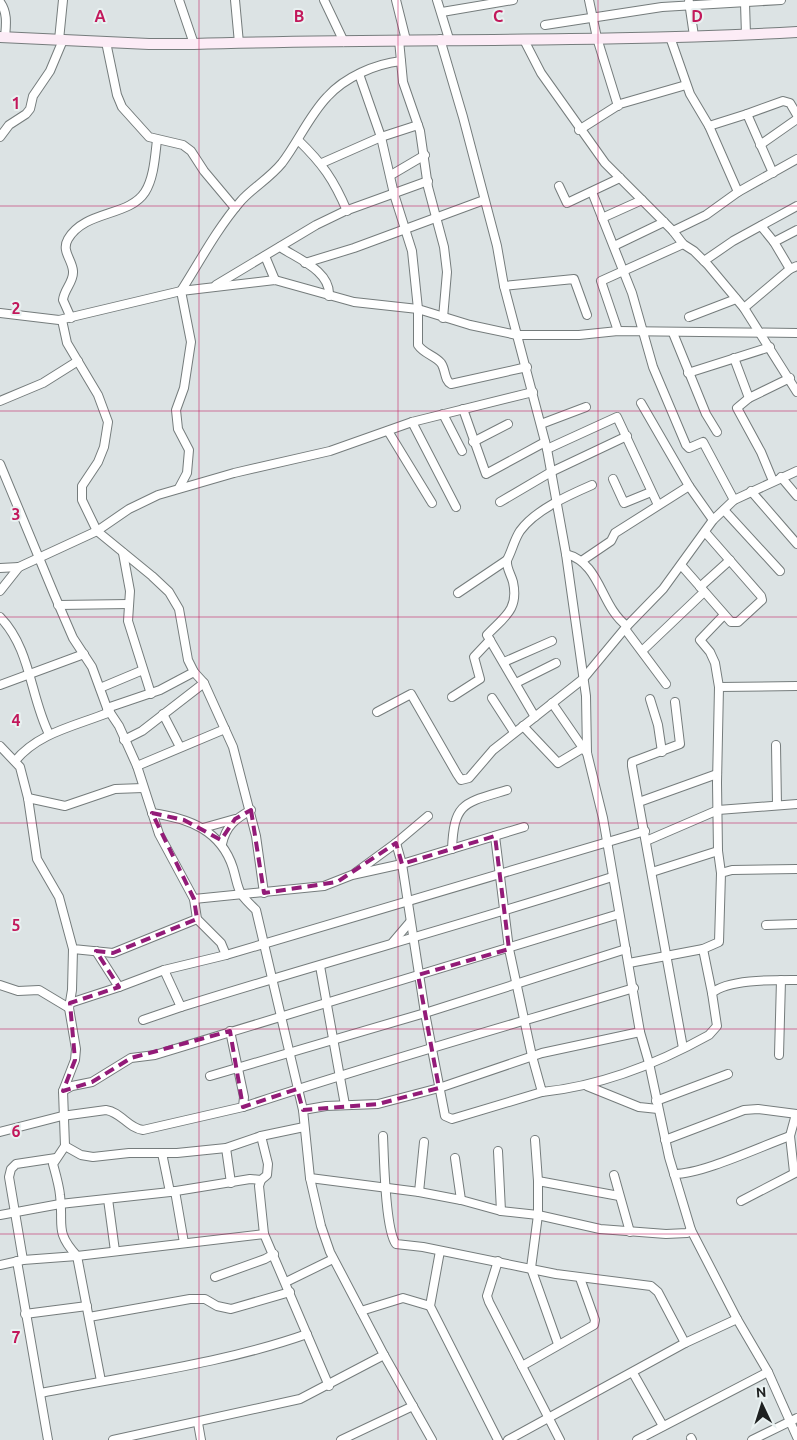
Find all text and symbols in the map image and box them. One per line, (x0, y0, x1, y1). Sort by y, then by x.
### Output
text: A (94, 7, 106, 25)
text: B (294, 7, 304, 25)
text: C (493, 7, 503, 25)
text: D (691, 7, 703, 25)
text: 1 (11, 94, 21, 112)
text: 2 (11, 299, 21, 317)
text: 3 (11, 505, 21, 523)
text: 4 (11, 711, 21, 729)
text: 5 (11, 916, 21, 934)
text: 6 (11, 1122, 21, 1140)
text: 7 (11, 1328, 21, 1346)
north arrow (737, 1380, 787, 1430)
text: N (755, 1384, 767, 1400)

